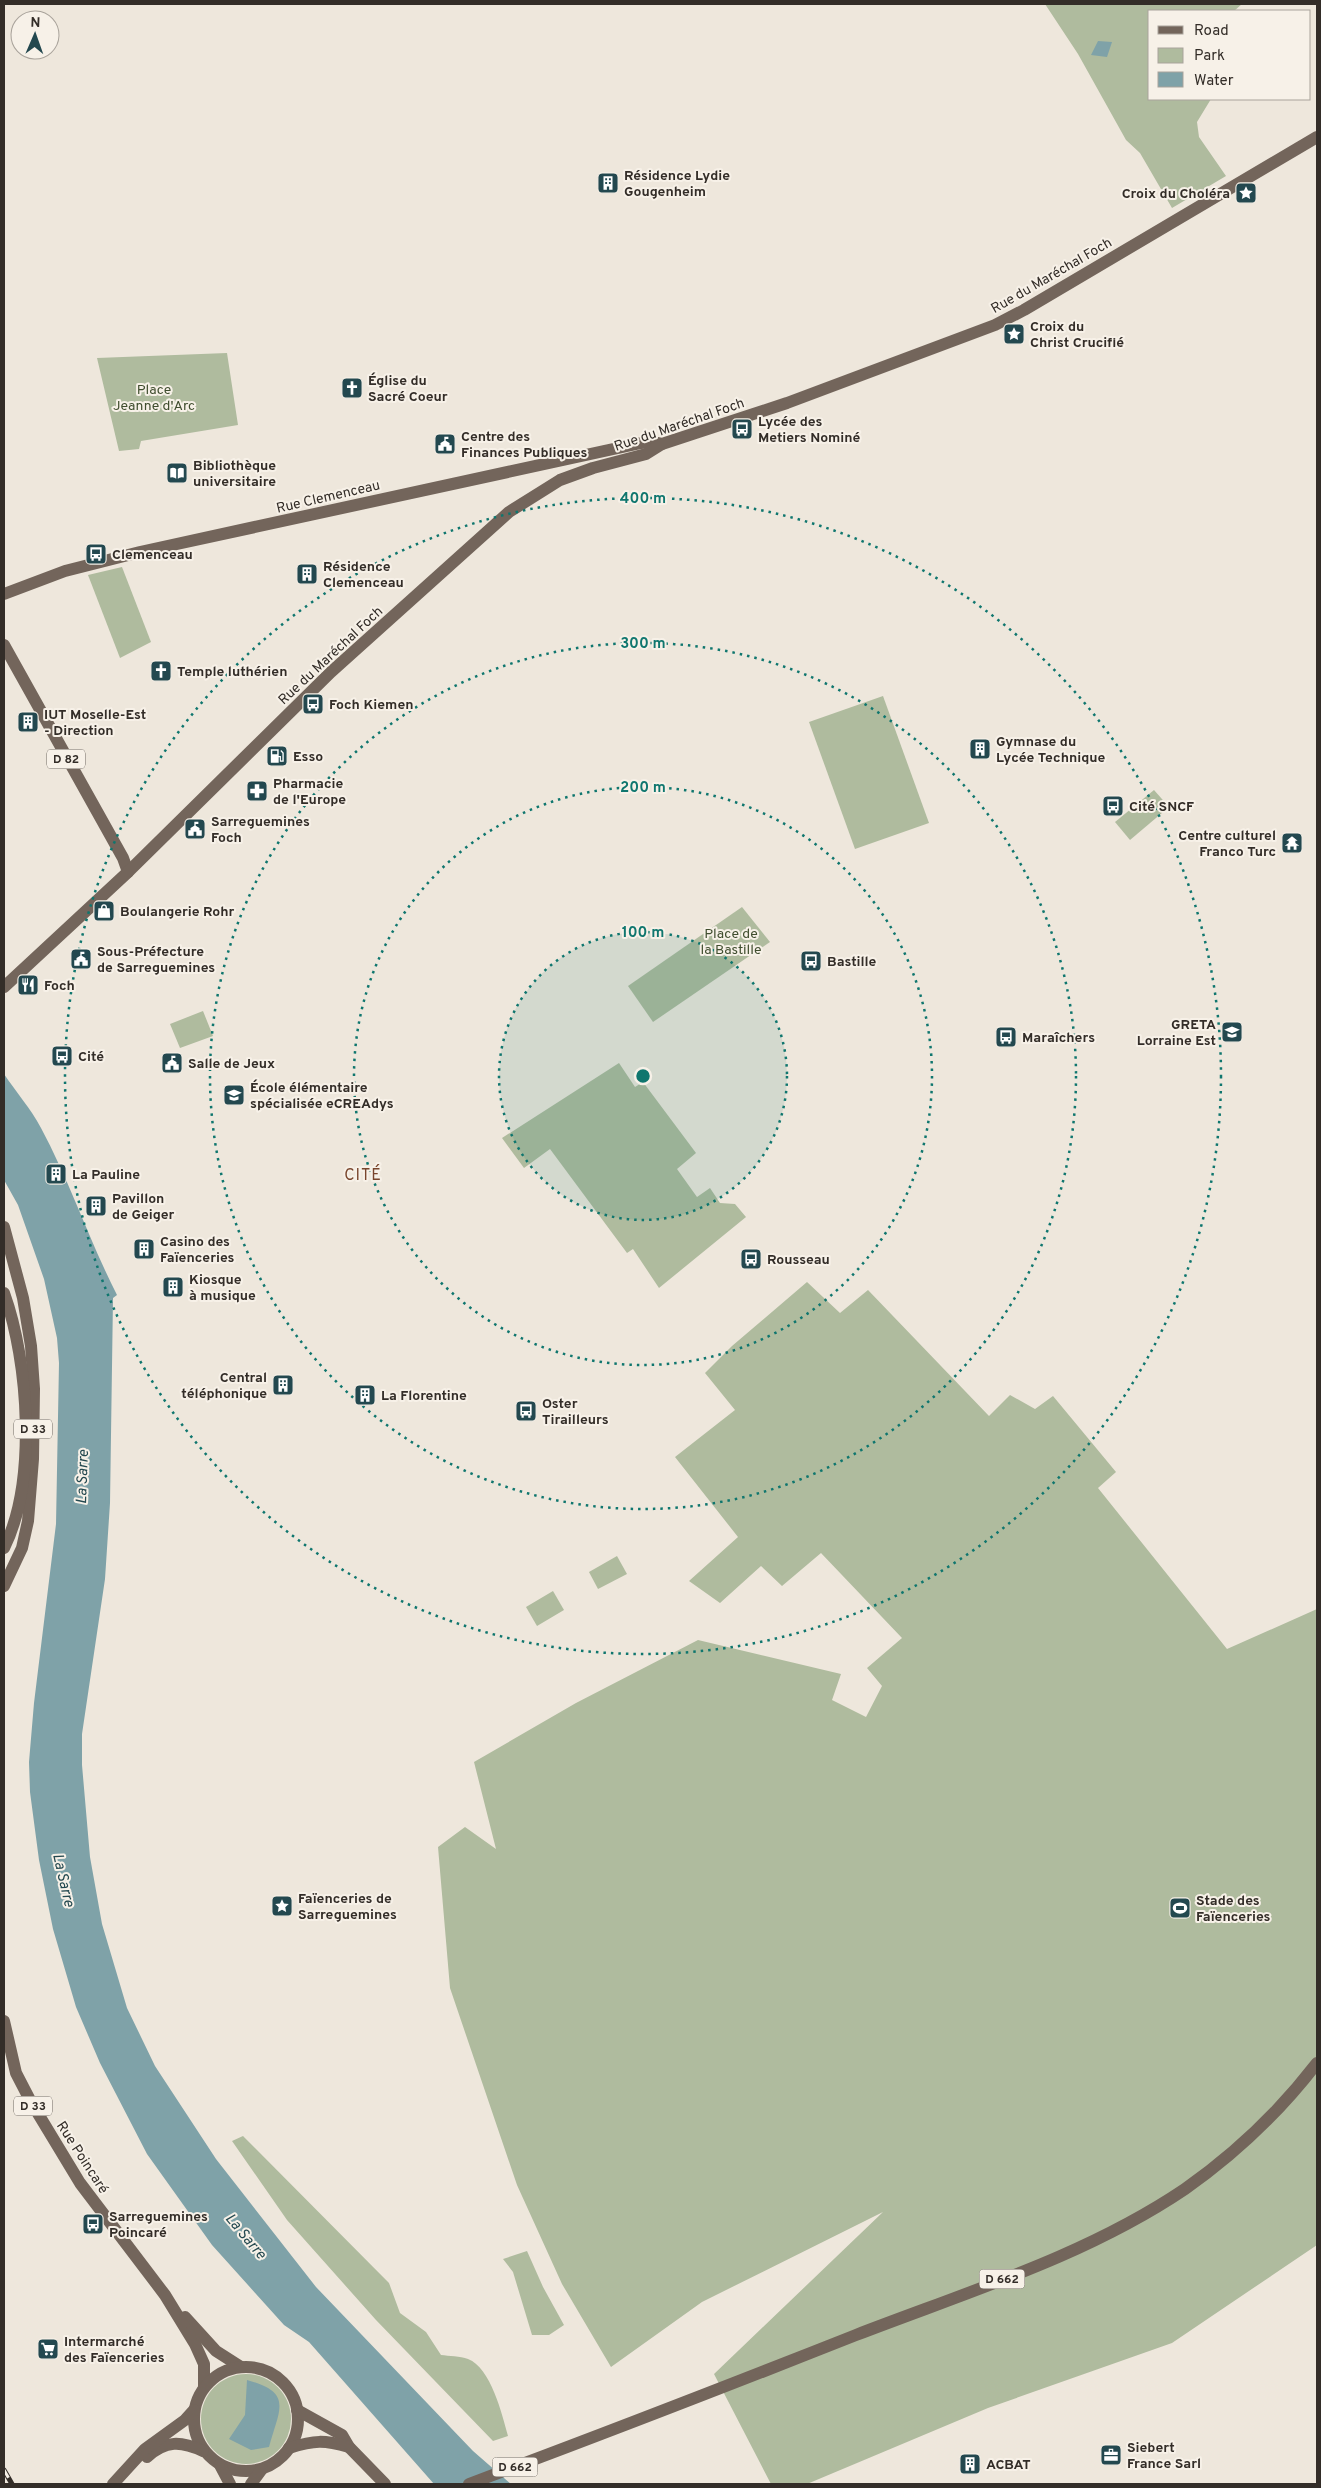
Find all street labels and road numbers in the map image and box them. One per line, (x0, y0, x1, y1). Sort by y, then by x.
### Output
street label: Rue du Maréchal Foch (988, 235, 1115, 318)
street label: Rue du Maréchal Foch (612, 395, 747, 456)
street label: Rue Clemenceau (275, 477, 382, 518)
street label: Rue du Maréchal Foch (275, 603, 387, 709)
road number: D 82 (47, 750, 85, 769)
road number: D 33 (14, 1420, 52, 1438)
road number: D 33 (14, 2096, 52, 2116)
street label: Rue Poincaré (52, 2118, 111, 2197)
road number: D 662 (980, 2270, 1024, 2288)
road number: D 662 (492, 2458, 538, 2476)

